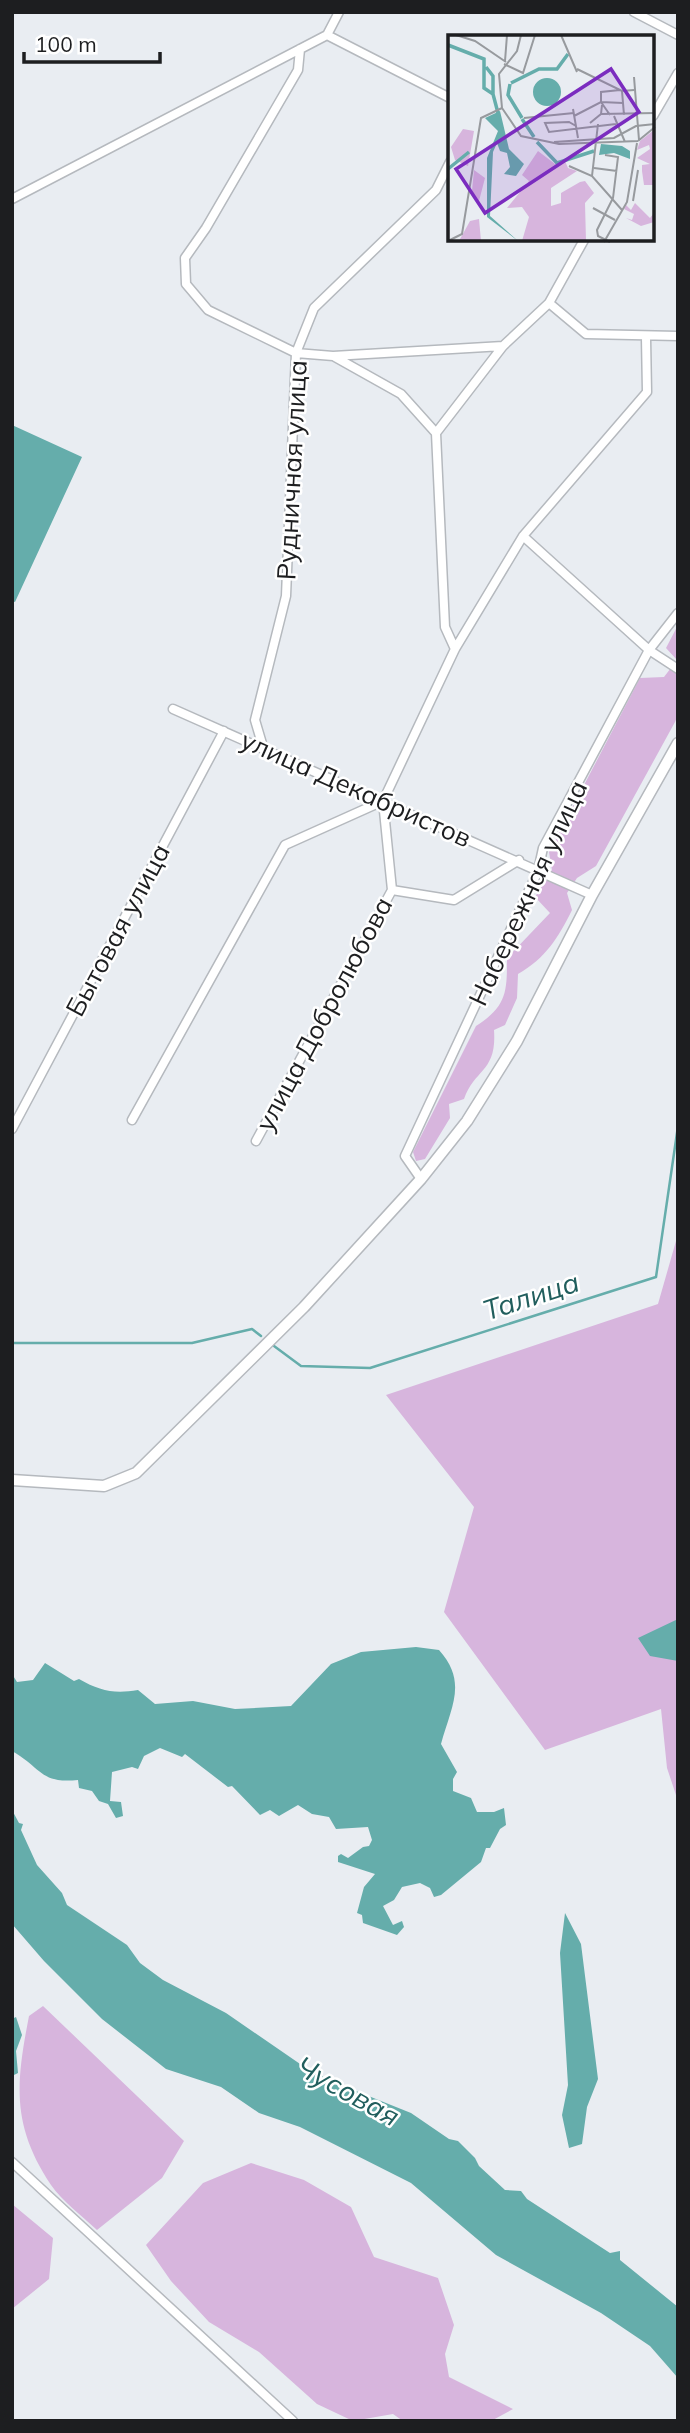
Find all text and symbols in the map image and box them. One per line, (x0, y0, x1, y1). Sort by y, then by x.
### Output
scale bar (24, 21, 161, 65)
text: 100 m (35, 31, 97, 57)
inset map (448, 35, 655, 242)
street label: Рудничная улица (269, 359, 314, 581)
street label: улица Декабристов (236, 723, 476, 854)
street label: Набережная улица (461, 775, 594, 1011)
street label: Бытовая улица (58, 838, 177, 1022)
street label: улица Добролюбова (248, 891, 399, 1137)
water label: Талица (478, 1264, 583, 1327)
water label: Чусовая (290, 2048, 406, 2133)

